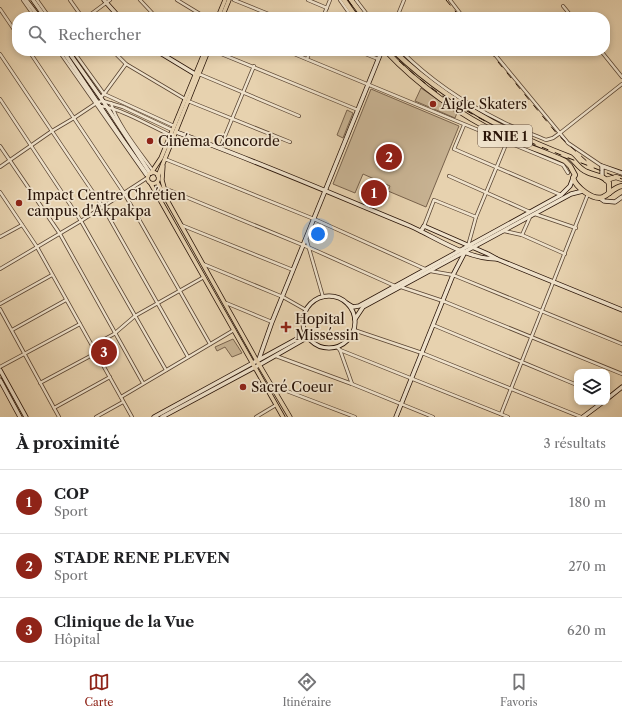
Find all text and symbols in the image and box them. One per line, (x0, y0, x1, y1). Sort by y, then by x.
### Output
search box (12, 12, 610, 56)
icon: search (26, 23, 48, 45)
text: Rechercher (58, 25, 141, 44)
place label: Aigle Skaters (440, 95, 527, 113)
marker: Aigle Skaters (428, 99, 438, 109)
road number: RNIE 1 (478, 125, 532, 147)
place label: Cinéma Concorde (158, 132, 280, 150)
marker: Cinéma Concorde (145, 136, 155, 146)
pin: 2 (376, 142, 402, 172)
pin: 1 (361, 178, 387, 208)
place label: Impact Centre Chrétien campus d'Akpakpa (27, 186, 186, 220)
marker: Impact Centre Chrétien campus d'Akpakpa (14, 198, 24, 208)
your location (308, 224, 328, 244)
place label: Hopital Misséssin (295, 310, 359, 344)
marker: Hopital Misséssin (280, 321, 292, 333)
pin: 3 (91, 337, 117, 367)
map controls (574, 369, 610, 405)
button: layers (574, 369, 610, 405)
place label: Sacré Coeur (251, 378, 333, 396)
marker: Sacré Coeur (238, 382, 248, 392)
text: À proximité (16, 433, 120, 453)
text: 3 résultats (544, 435, 606, 451)
text: COP (54, 484, 89, 503)
text: 1 (26, 494, 32, 510)
text: 180 m (569, 494, 606, 510)
text: Sport (54, 503, 88, 519)
text: STADE RENE PLEVEN (54, 548, 230, 567)
text: 2 (25, 558, 33, 574)
text: 270 m (568, 558, 606, 574)
text: Sport (54, 567, 88, 583)
text: Clinique de la Vue (54, 612, 194, 631)
text: 3 (25, 622, 33, 638)
text: 620 m (567, 622, 606, 638)
text: Hôpital (54, 631, 100, 647)
tab: Carte (84, 671, 113, 709)
tab: Itinéraire (282, 671, 331, 709)
tab: Favoris (500, 671, 537, 709)

